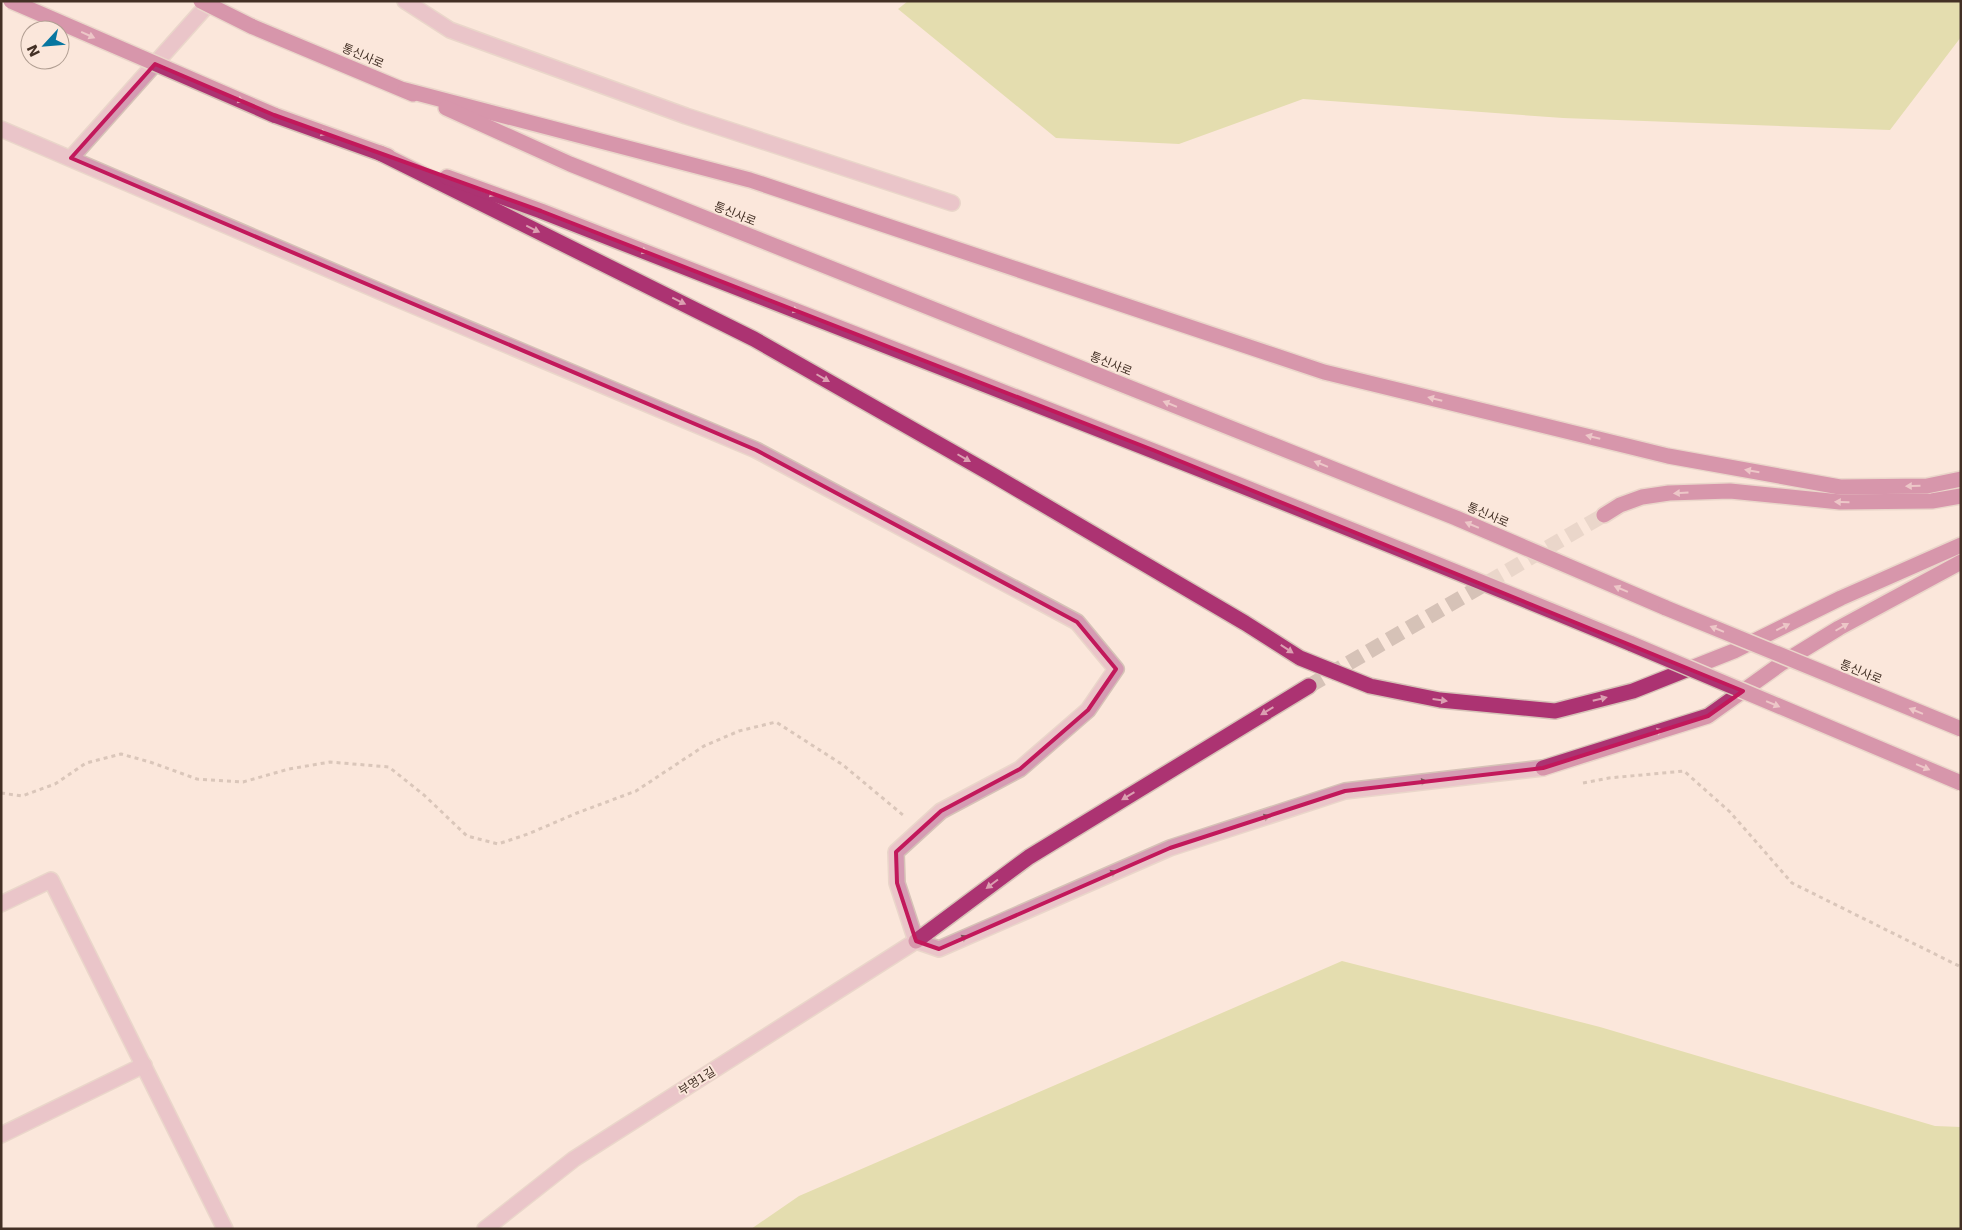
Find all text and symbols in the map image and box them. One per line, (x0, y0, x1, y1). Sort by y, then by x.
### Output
north arrow (20, 20, 70, 70)
one-way arrow (81, 31, 95, 39)
street label: 통신사로 (340, 41, 386, 71)
text: N (24, 42, 43, 59)
one-way arrow (230, 96, 244, 104)
one-way arrow (313, 128, 328, 136)
one-way arrow (482, 189, 497, 197)
street label: 통신사로 (712, 199, 758, 229)
one-way arrow (526, 225, 541, 234)
one-way arrow (634, 246, 649, 254)
one-way arrow (672, 298, 686, 306)
one-way arrow (785, 306, 800, 314)
street label: 통신사로 (1088, 349, 1134, 379)
one-way arrow (816, 373, 829, 382)
one-way arrow (1427, 395, 1442, 403)
one-way arrow (1162, 400, 1177, 408)
one-way arrow (1585, 433, 1600, 441)
one-way arrow (956, 454, 971, 462)
one-way arrow (1313, 460, 1328, 468)
one-way arrow (1743, 466, 1759, 474)
one-way arrow (1904, 482, 1920, 490)
one-way arrow (1672, 489, 1688, 497)
one-way arrow (1834, 498, 1850, 506)
street label: 통신사로 (1465, 500, 1511, 530)
one-way arrow (1464, 520, 1479, 528)
one-way arrow (1614, 584, 1628, 592)
one-way arrow (1776, 622, 1791, 631)
one-way arrow (1834, 623, 1849, 631)
one-way arrow (1709, 625, 1724, 633)
one-way arrow (1280, 645, 1293, 654)
street label: 통신사로 (1838, 657, 1884, 687)
one-way arrow (1593, 695, 1608, 703)
one-way arrow (1432, 696, 1448, 704)
one-way arrow (1766, 701, 1780, 709)
one-way arrow (1909, 706, 1923, 714)
one-way arrow (1261, 707, 1274, 716)
one-way arrow (1649, 728, 1664, 736)
one-way arrow (1916, 764, 1930, 772)
one-way arrow (1413, 778, 1429, 786)
one-way arrow (1122, 791, 1135, 800)
one-way arrow (1255, 814, 1270, 821)
one-way arrow (1103, 870, 1117, 878)
one-way arrow (985, 879, 999, 889)
one-way arrow (954, 935, 968, 943)
street label: 부명1길 (676, 1064, 718, 1098)

